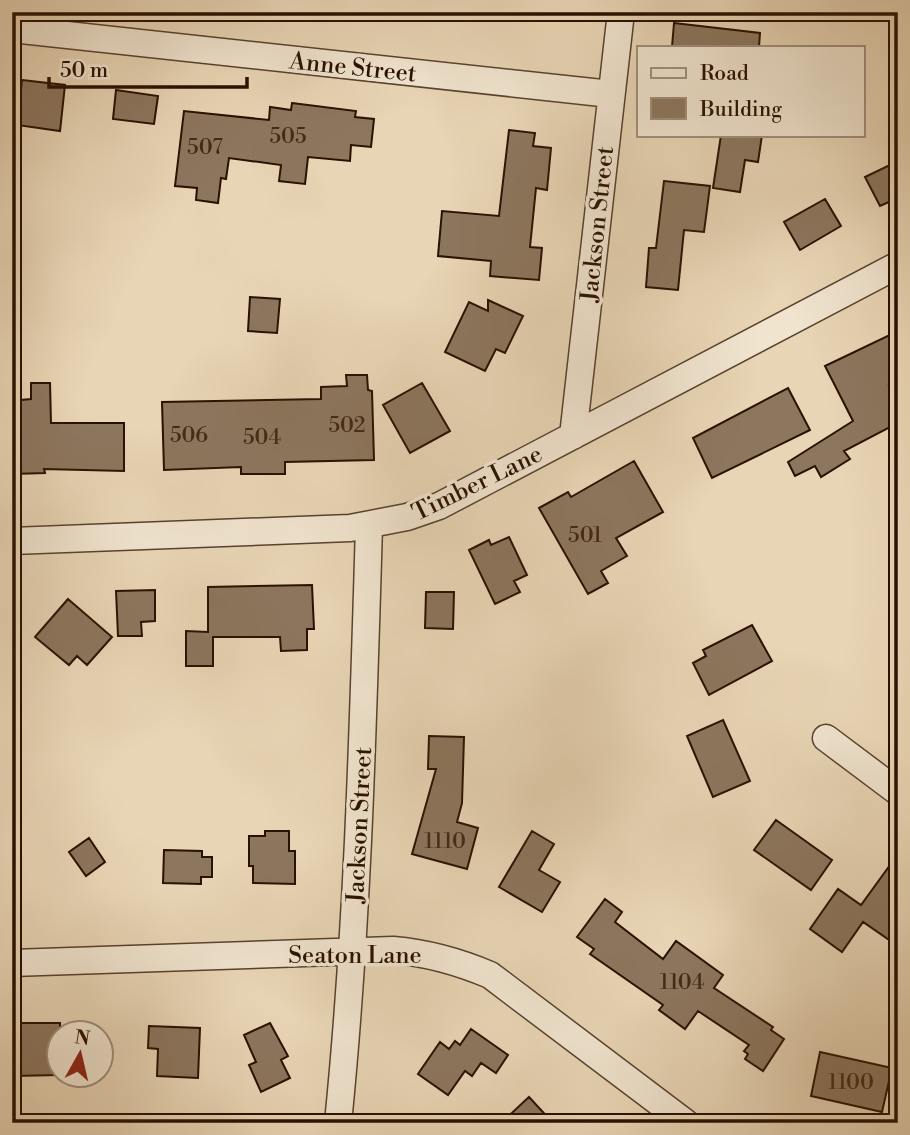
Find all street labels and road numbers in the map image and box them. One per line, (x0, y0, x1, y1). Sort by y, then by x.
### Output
street label: Anne Street (287, 46, 418, 90)
street label: Jackson Street (575, 144, 621, 304)
street label: Timber Lane (407, 439, 547, 528)
street label: Jackson Street (341, 746, 379, 905)
street label: Seaton Lane (288, 941, 422, 971)

